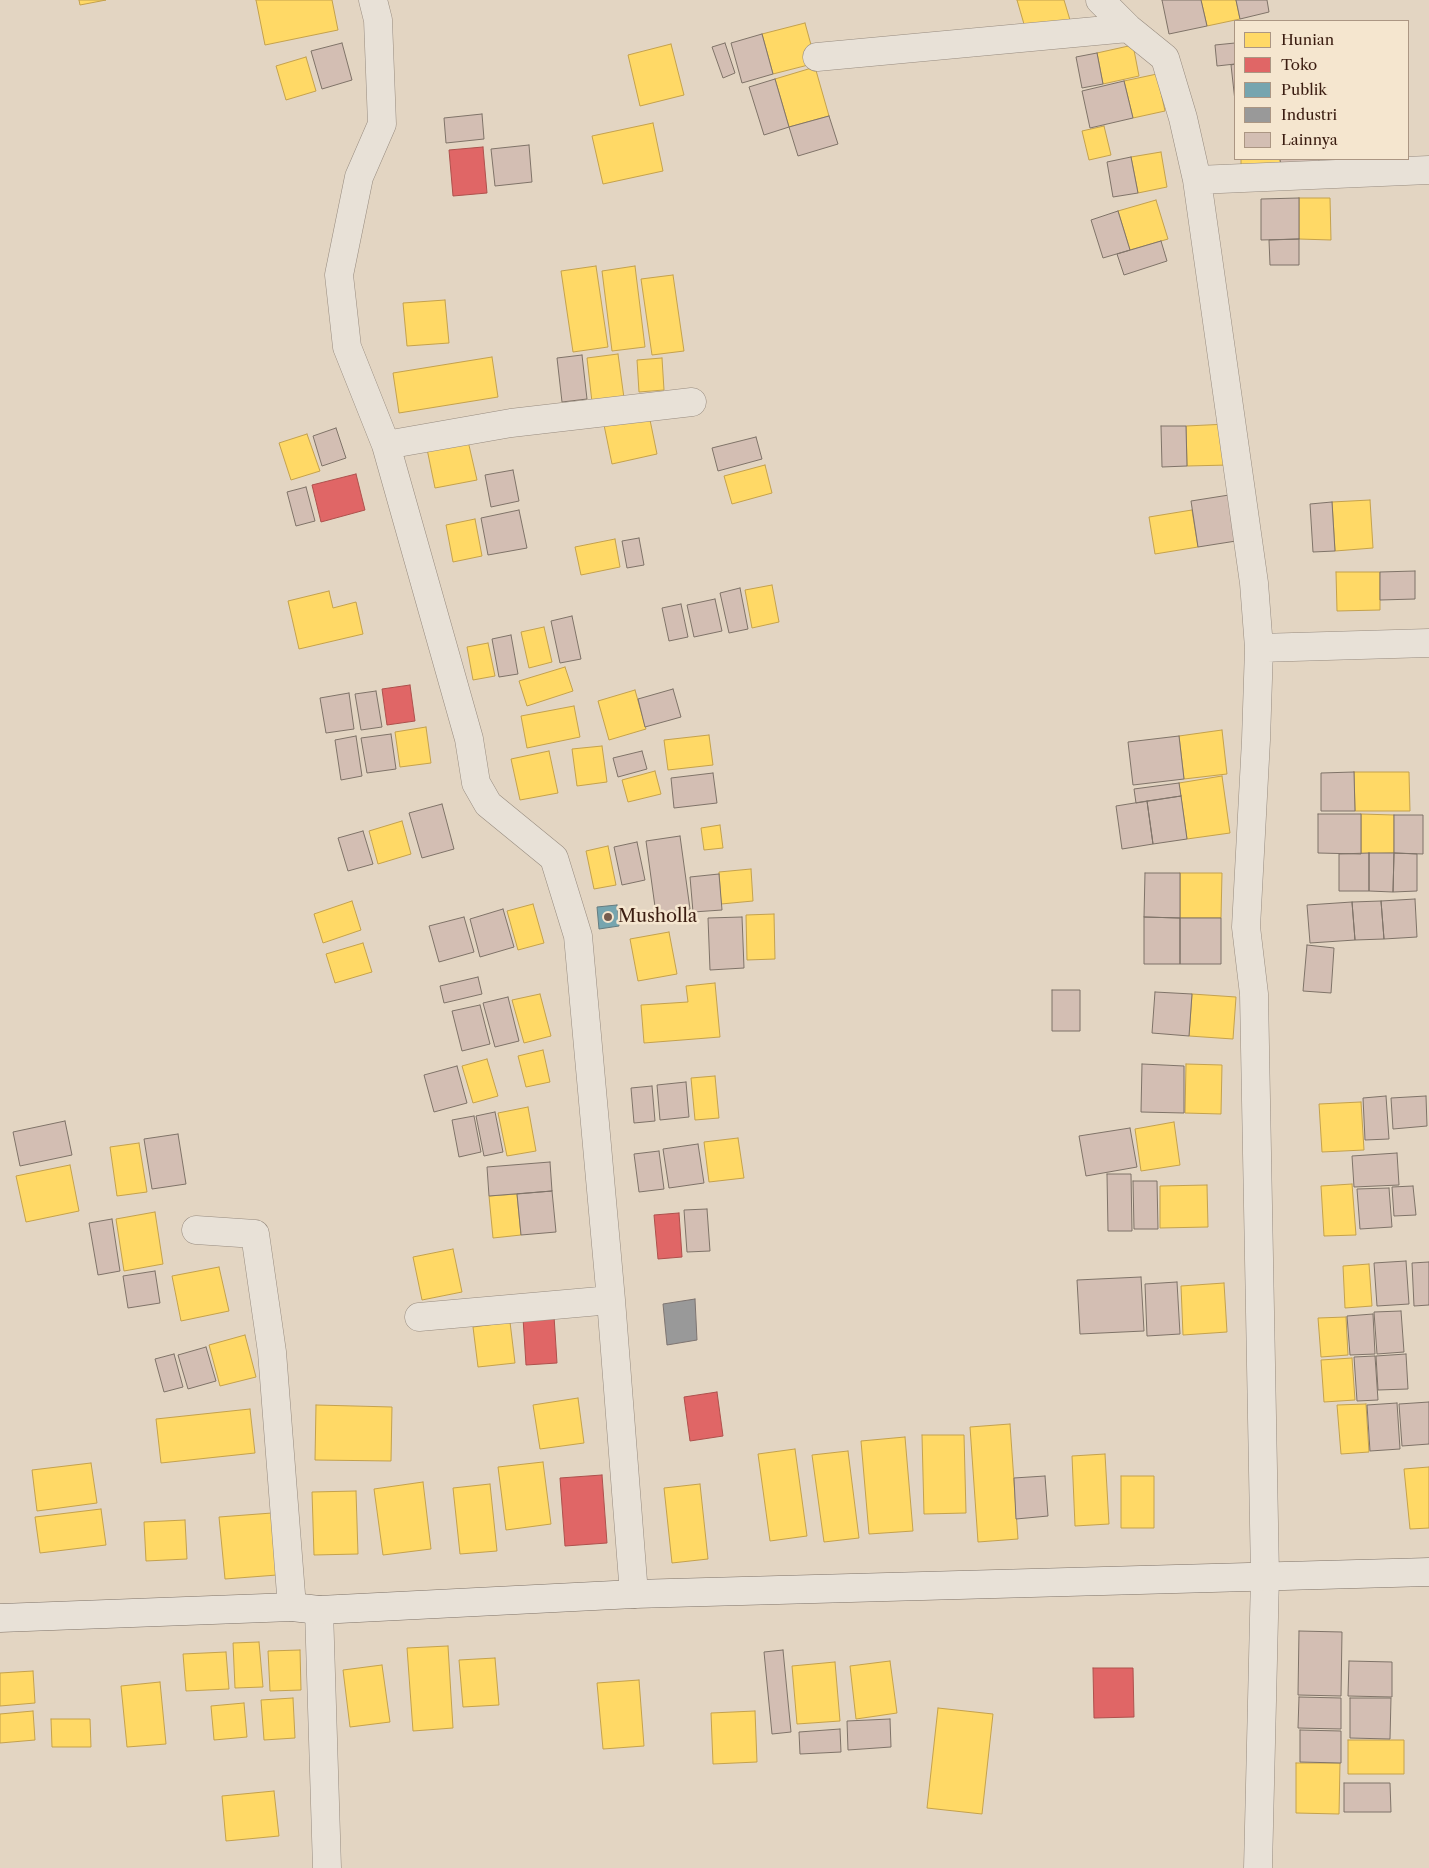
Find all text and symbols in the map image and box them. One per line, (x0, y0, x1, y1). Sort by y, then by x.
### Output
legend (1234, 20, 1409, 160)
text: Hunian (1281, 30, 1334, 49)
text: Toko (1281, 55, 1317, 74)
text: Publik (1281, 80, 1327, 99)
text: Industri (1281, 105, 1337, 124)
text: Lainnya (1281, 130, 1338, 149)
place label: Musholla (618, 906, 697, 928)
marker: Musholla (602, 911, 614, 923)

